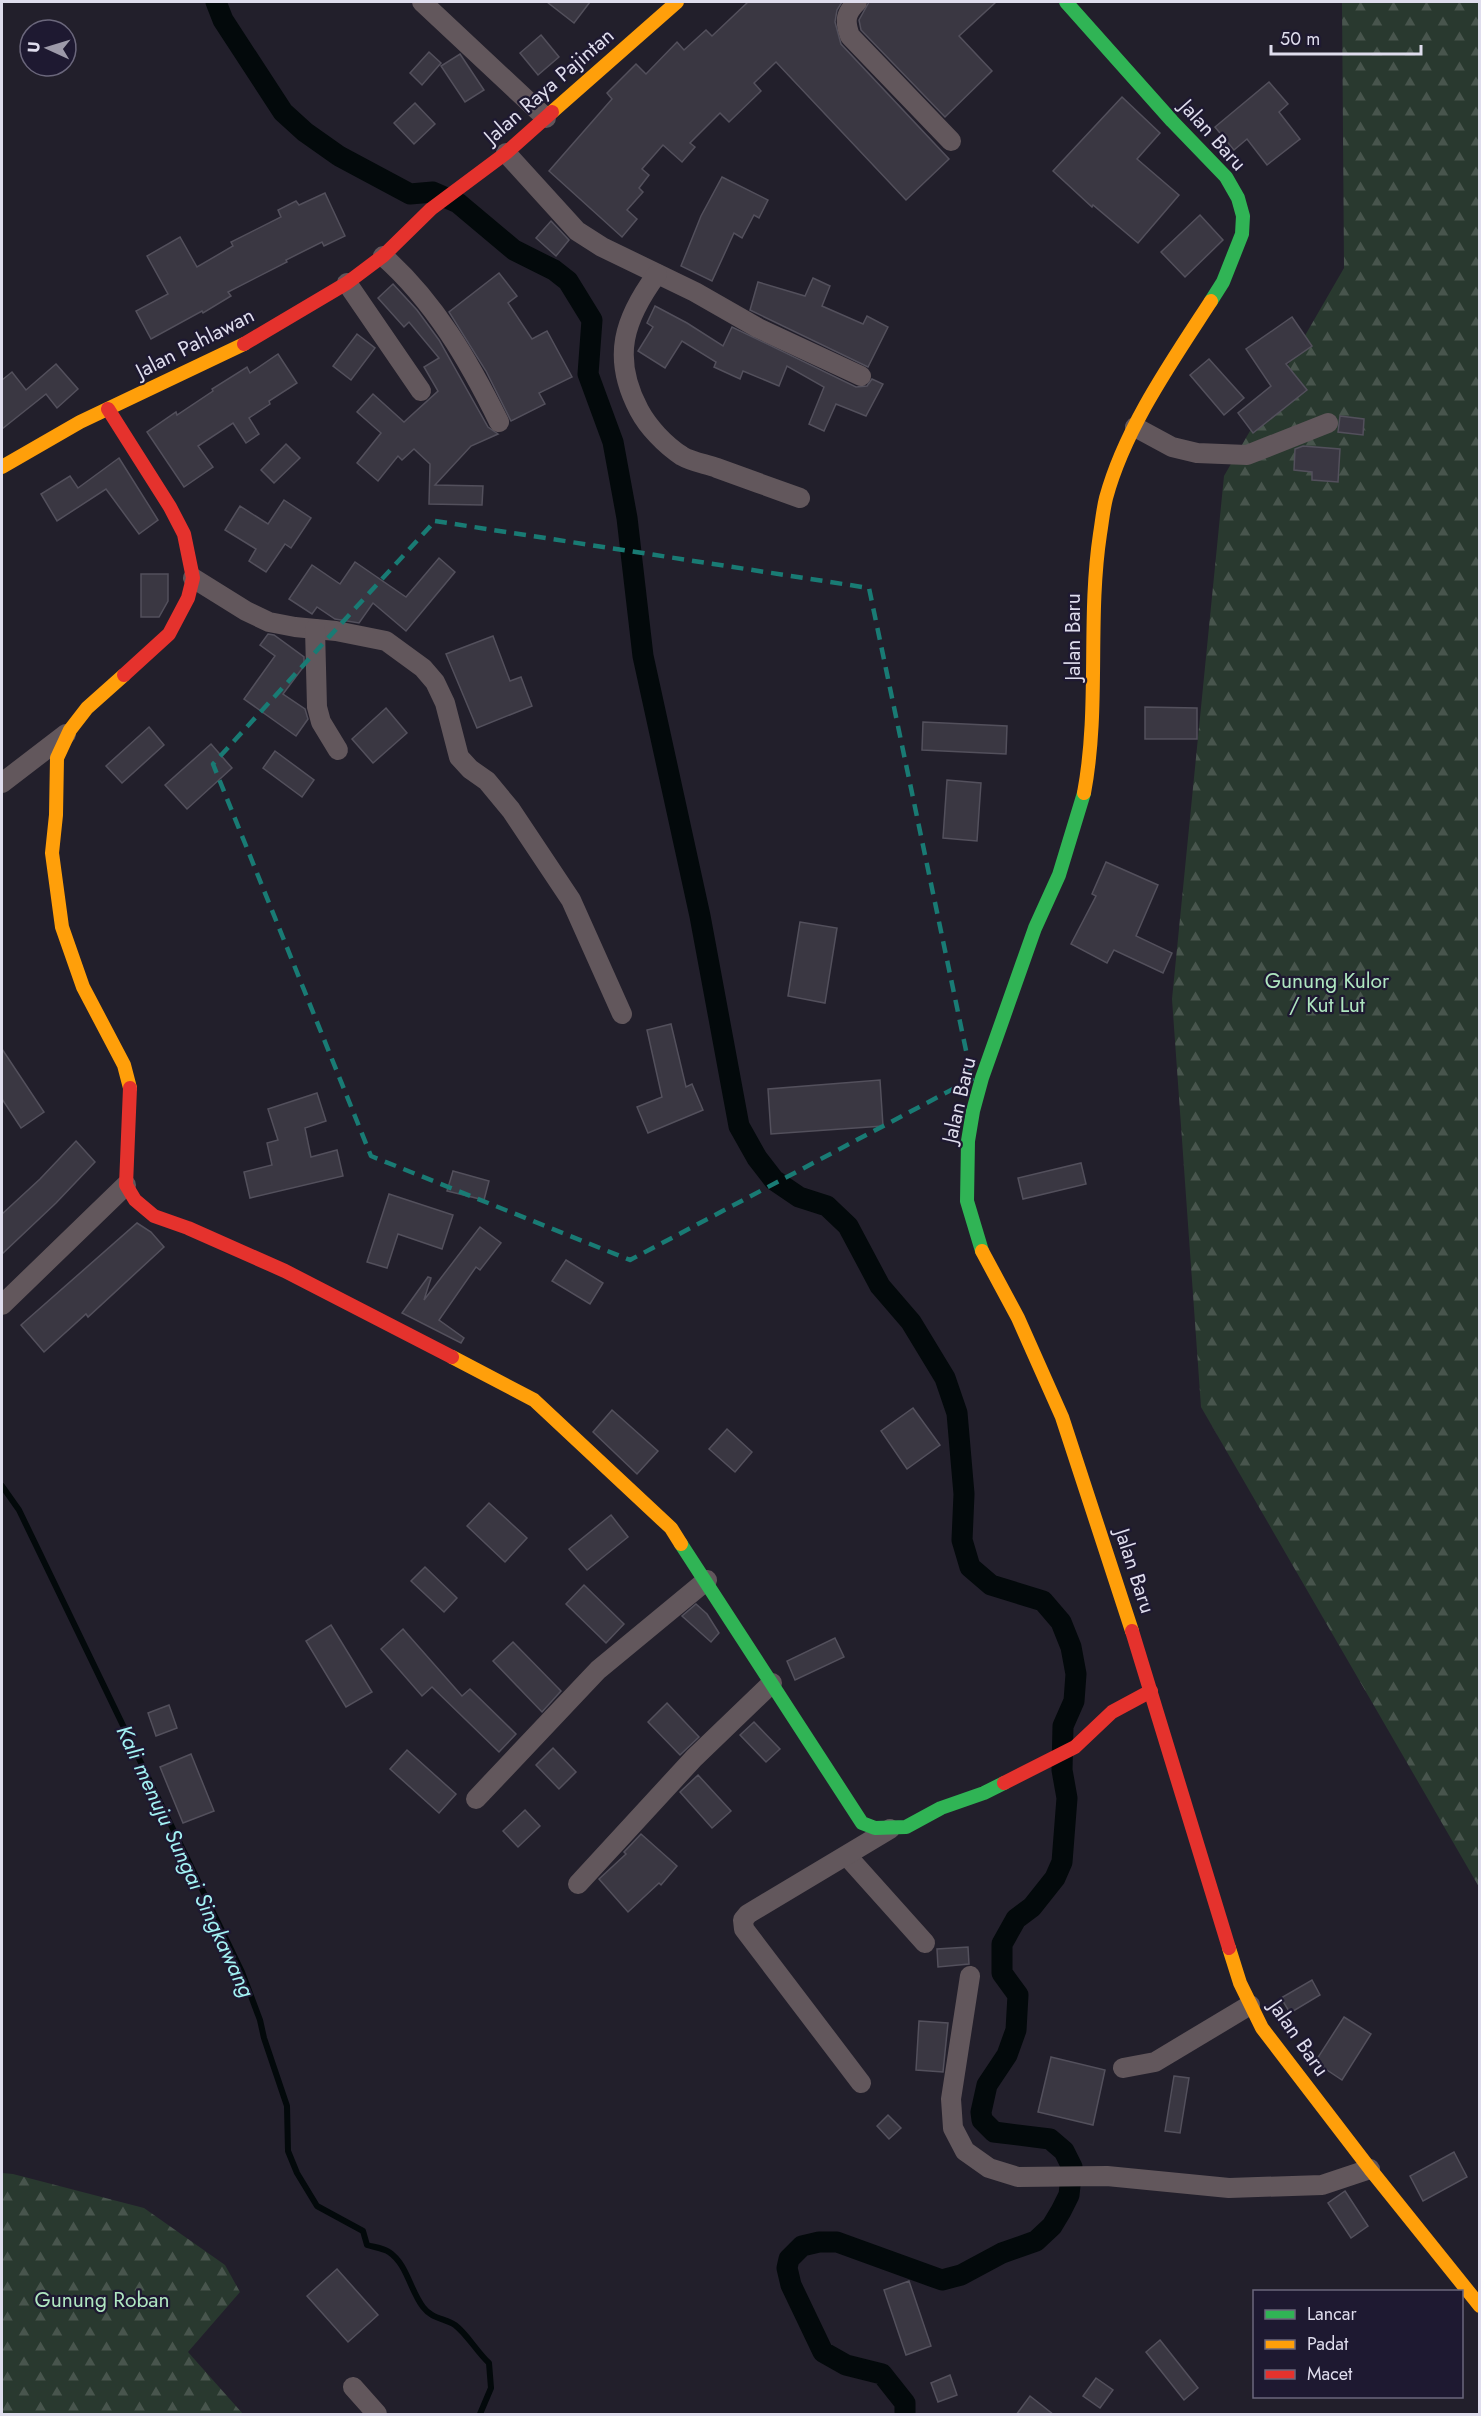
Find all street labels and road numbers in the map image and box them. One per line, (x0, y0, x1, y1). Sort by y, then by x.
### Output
street label: Jalan Raya Pajintan (475, 21, 621, 153)
street label: Jalan Baru (1171, 90, 1253, 178)
street label: Jalan Pahlawan (128, 300, 260, 387)
street label: Jalan Baru (1058, 593, 1088, 684)
street label: Jalan Baru (934, 1054, 983, 1149)
street label: Jalan Baru (1106, 1522, 1163, 1617)
street label: Jalan Baru (1260, 1991, 1336, 2082)

